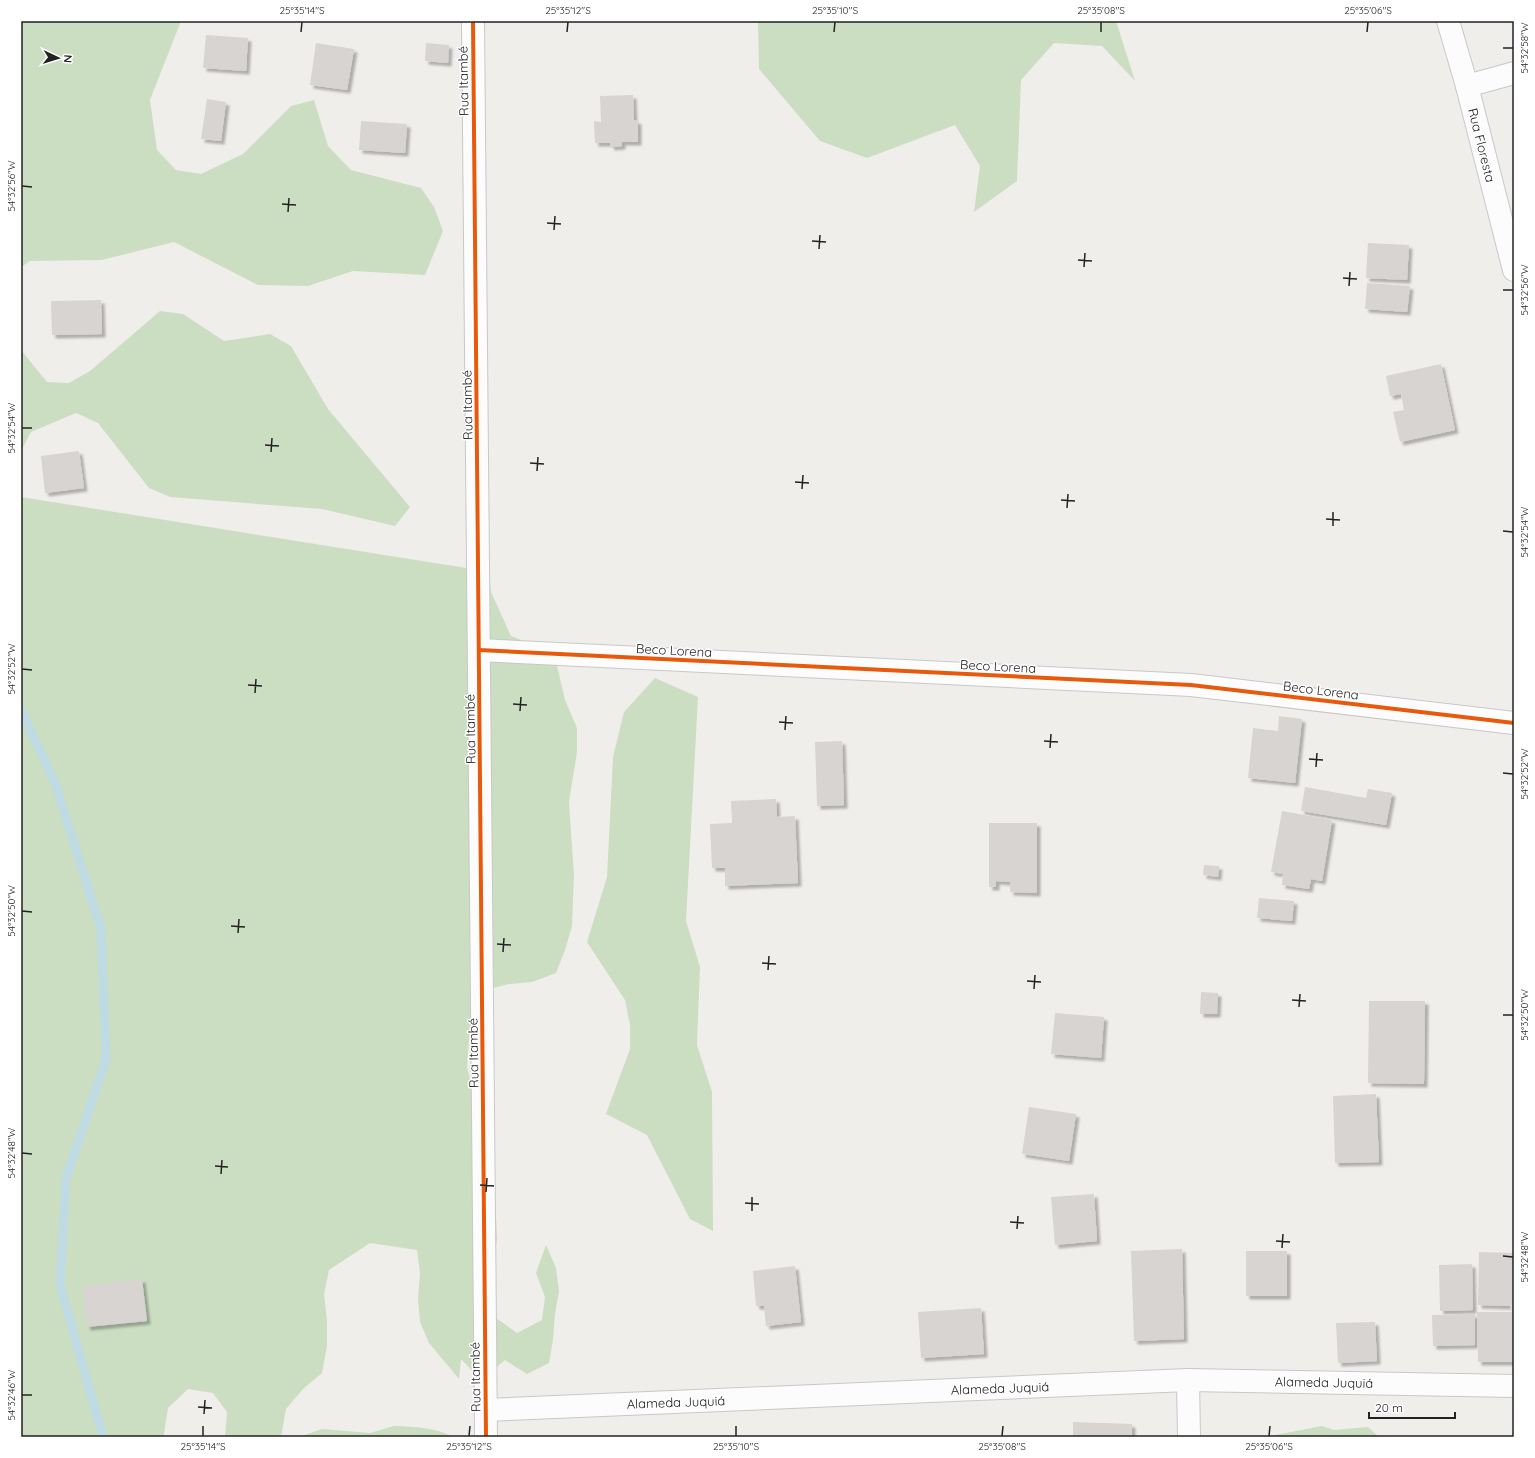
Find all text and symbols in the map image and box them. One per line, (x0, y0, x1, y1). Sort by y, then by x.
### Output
text: 25°35'14"S (279, 4, 325, 17)
text: 25°35'12"S (545, 4, 591, 17)
text: 25°35'10"S (812, 4, 858, 17)
text: 25°35'08"S (1077, 4, 1125, 17)
text: 25°35'06"S (1344, 4, 1392, 17)
text: 54°32'58"W (1518, 22, 1531, 74)
north arrow (38, 38, 78, 78)
street label: Rua Itambé (454, 46, 472, 116)
text: N (61, 54, 75, 63)
street label: Rua Floresta (1465, 106, 1499, 184)
text: 54°32'56"W (5, 160, 18, 212)
text: 54°32'56"W (1518, 264, 1531, 316)
street label: Rua Itambé (458, 370, 476, 440)
text: 54°32'54"W (5, 402, 18, 453)
text: 54°32'54"W (1518, 506, 1531, 557)
street label: Beco Lorena (636, 640, 712, 660)
text: 54°32'52"W (5, 643, 18, 695)
street label: Beco Lorena (960, 656, 1036, 676)
street label: Beco Lorena (1282, 677, 1360, 703)
street label: Rua Itambé (461, 694, 479, 764)
text: 54°32'52"W (1518, 748, 1531, 800)
text: 54°32'50"W (5, 885, 18, 937)
text: 54°32'50"W (1518, 989, 1531, 1041)
street label: Rua Itambé (464, 1018, 482, 1088)
text: 54°32'48"W (5, 1127, 18, 1178)
text: 54°32'48"W (1518, 1231, 1531, 1282)
street label: Rua Itambé (466, 1342, 484, 1412)
text: 54°32'46"W (5, 1369, 18, 1420)
street label: Alameda Juquiá (1275, 1373, 1373, 1391)
street label: Alameda Juquiá (950, 1378, 1050, 1398)
street label: Alameda Juquiá (626, 1392, 726, 1412)
scale bar (1369, 1394, 1455, 1420)
text: 20 m (1375, 1400, 1403, 1415)
text: 25°35'14"S (180, 1440, 226, 1453)
text: 25°35'12"S (446, 1440, 492, 1453)
text: 25°35'10"S (713, 1440, 759, 1453)
text: 25°35'08"S (978, 1440, 1026, 1453)
text: 25°35'06"S (1245, 1440, 1293, 1453)

